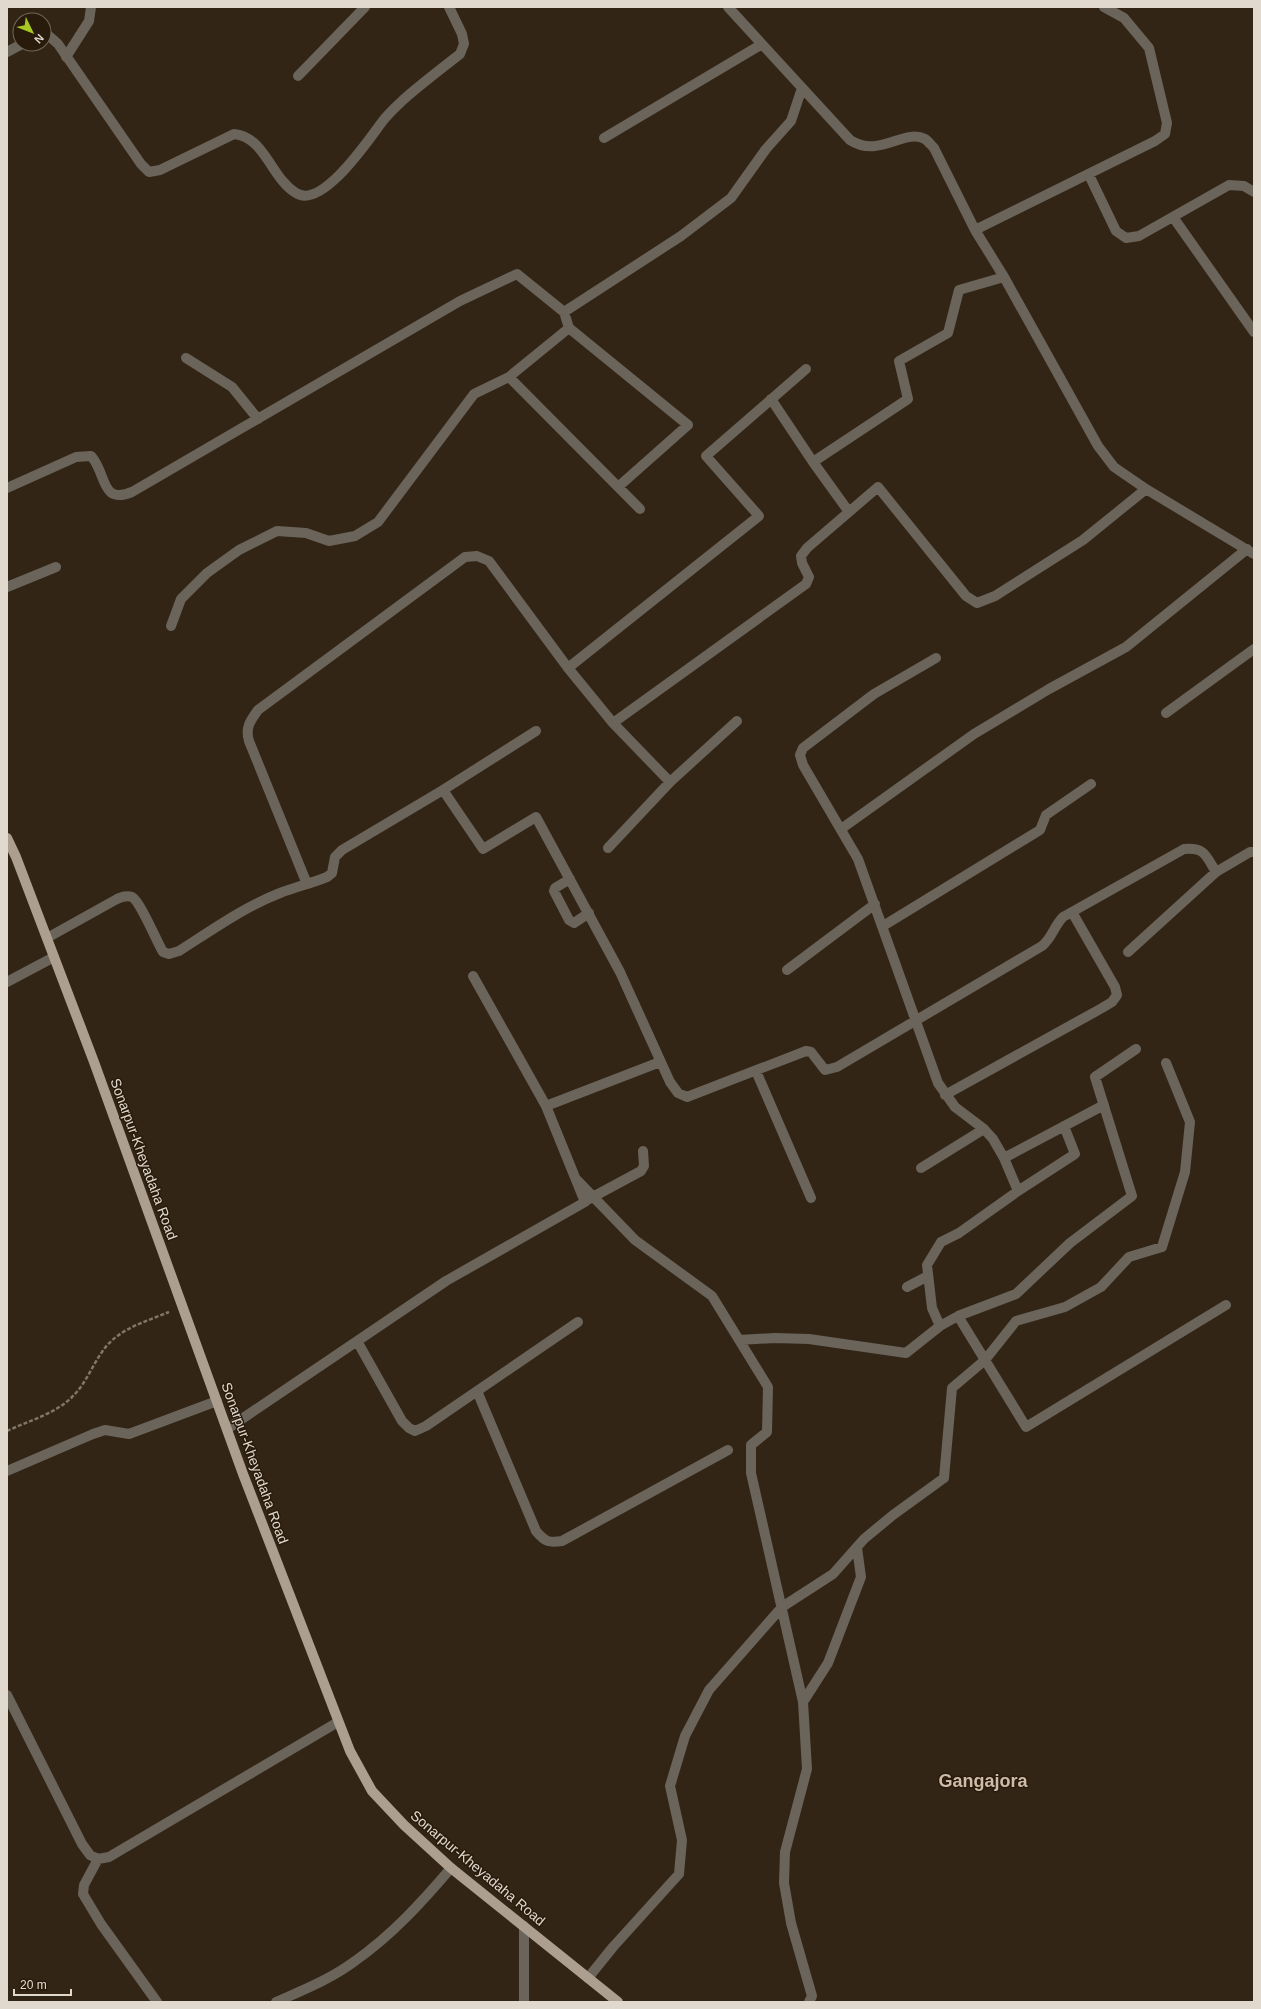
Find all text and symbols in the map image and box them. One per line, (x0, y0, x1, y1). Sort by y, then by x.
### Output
north arrow (12, 12, 52, 52)
text: N (32, 32, 46, 46)
street label: Sonarpur-Kheyadaha Road (107, 1076, 181, 1242)
street label: Sonarpur-Kheyadaha Road (218, 1380, 292, 1546)
district label: Gangajora (938, 1771, 1028, 1791)
street label: Sonarpur-Kheyadaha Road (408, 1807, 548, 1929)
scale bar (14, 1971, 71, 1997)
text: 20 m (20, 1978, 47, 1992)

